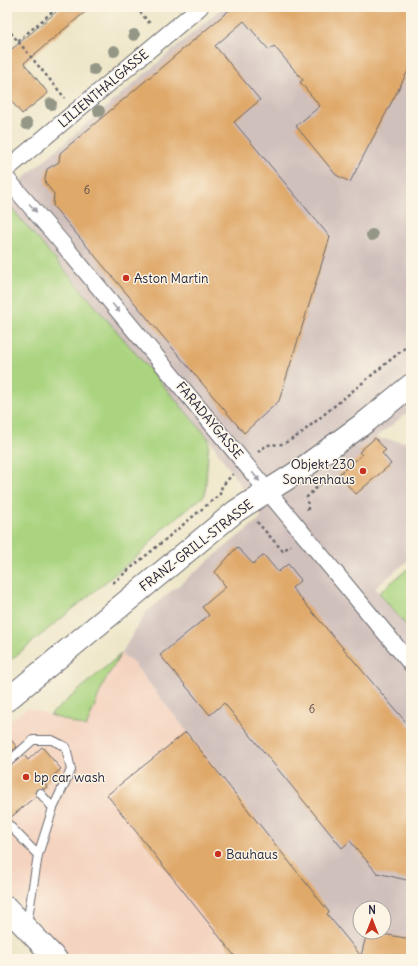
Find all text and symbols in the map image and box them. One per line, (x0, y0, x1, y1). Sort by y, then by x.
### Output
street label: LILIENTHALGASSE (55, 45, 152, 131)
house number: 6 (84, 183, 90, 197)
one-way arrow (28, 203, 37, 213)
place label: Aston Martin (134, 270, 209, 287)
marker: Aston Martin (121, 273, 131, 283)
one-way arrow (112, 302, 121, 313)
street label: FARADAYGASSE (172, 378, 247, 463)
place label: Objekt 230 Sonnenhaus (283, 456, 355, 488)
marker: Objekt 230 Sonnenhaus (358, 466, 368, 476)
one-way arrow (252, 471, 261, 482)
street label: FRANZ-GRILL-STRASSE (136, 495, 257, 595)
house number: 6 (309, 702, 315, 716)
place label: bp car wash (34, 769, 106, 786)
marker: bp car wash (21, 772, 31, 782)
place label: Bauhaus (226, 846, 278, 863)
marker: Bauhaus (213, 849, 223, 859)
north arrow (352, 900, 392, 940)
text: N (368, 903, 376, 917)

